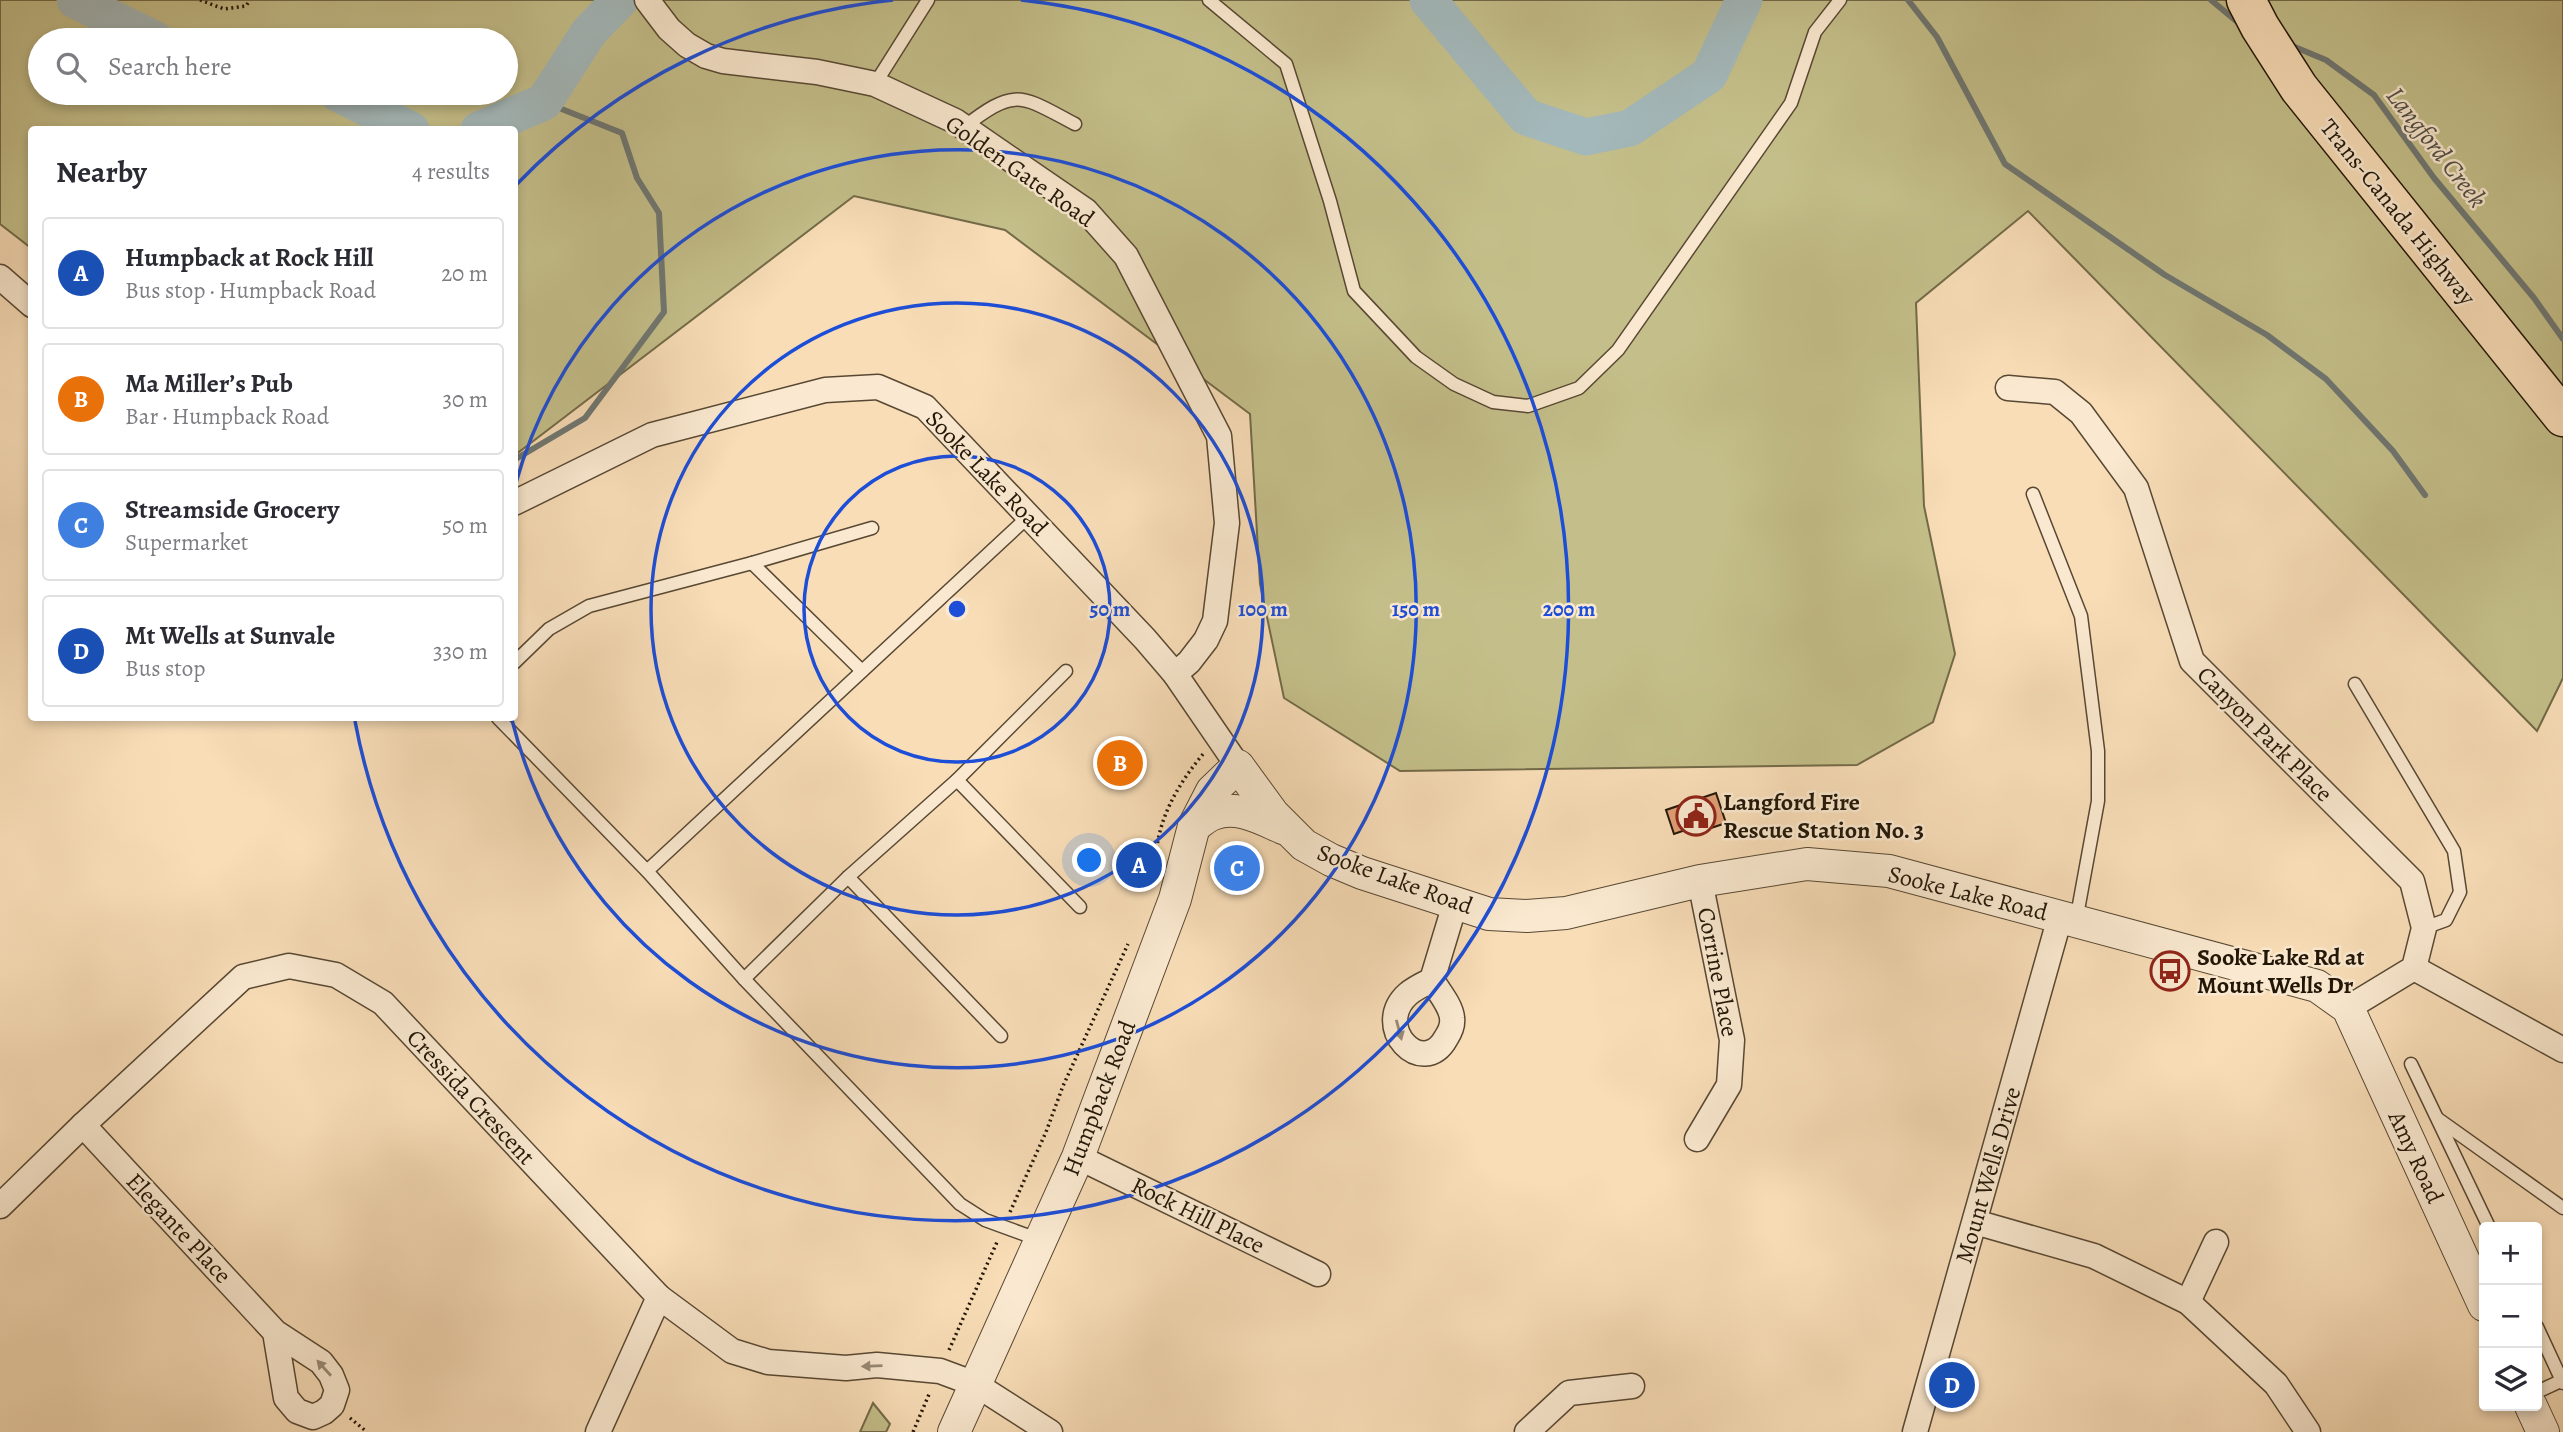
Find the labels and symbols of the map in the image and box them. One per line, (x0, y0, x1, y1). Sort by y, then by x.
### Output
water label: Langford Creek (2378, 79, 2495, 215)
street label: Golden Gate Road (939, 108, 1101, 234)
street label: Trans-Canada Highway (2313, 112, 2483, 312)
street label: Sooke Lake Road (919, 403, 1055, 543)
text: 50 m (1090, 595, 1131, 623)
text: 100 m (1238, 595, 1288, 623)
text: 150 m (1392, 595, 1441, 623)
text: 200 m (1543, 595, 1596, 623)
centre of rings (945, 597, 969, 621)
street label: Canyon Park Place (2190, 659, 2340, 809)
pin: B (1097, 737, 1143, 789)
place label: Langford Fire Rescue Station No. 3 (1723, 786, 1924, 846)
public building icon: Langford Fire Rescue Station No. 3 (1675, 795, 1717, 837)
street label: Sooke Lake Road (1313, 836, 1477, 922)
pin: A (1116, 839, 1162, 891)
pin: C (1214, 842, 1260, 894)
your location (1072, 843, 1106, 877)
street label: Sooke Lake Road (1885, 858, 2051, 928)
street label: Corrine Place (1690, 905, 1746, 1039)
place label: Sooke Lake Rd at Mount Wells Dr (2197, 941, 2364, 1001)
bus stop icon: Sooke Lake Rd at Mount Wells Dr (2149, 950, 2191, 992)
street label: Humpback Road (1055, 1016, 1143, 1180)
one-way arrow (1394, 1020, 1405, 1042)
street label: Cressida Crescent (400, 1022, 542, 1172)
street label: Mount Wells Drive (1948, 1083, 2028, 1267)
street label: Amy Road (2380, 1105, 2451, 1208)
street label: Elegante Place (119, 1166, 239, 1290)
street label: Rock Hill Place (1126, 1169, 1270, 1261)
one-way arrow (316, 1359, 332, 1377)
pin: D (1929, 1359, 1975, 1411)
one-way arrow (861, 1361, 883, 1372)

